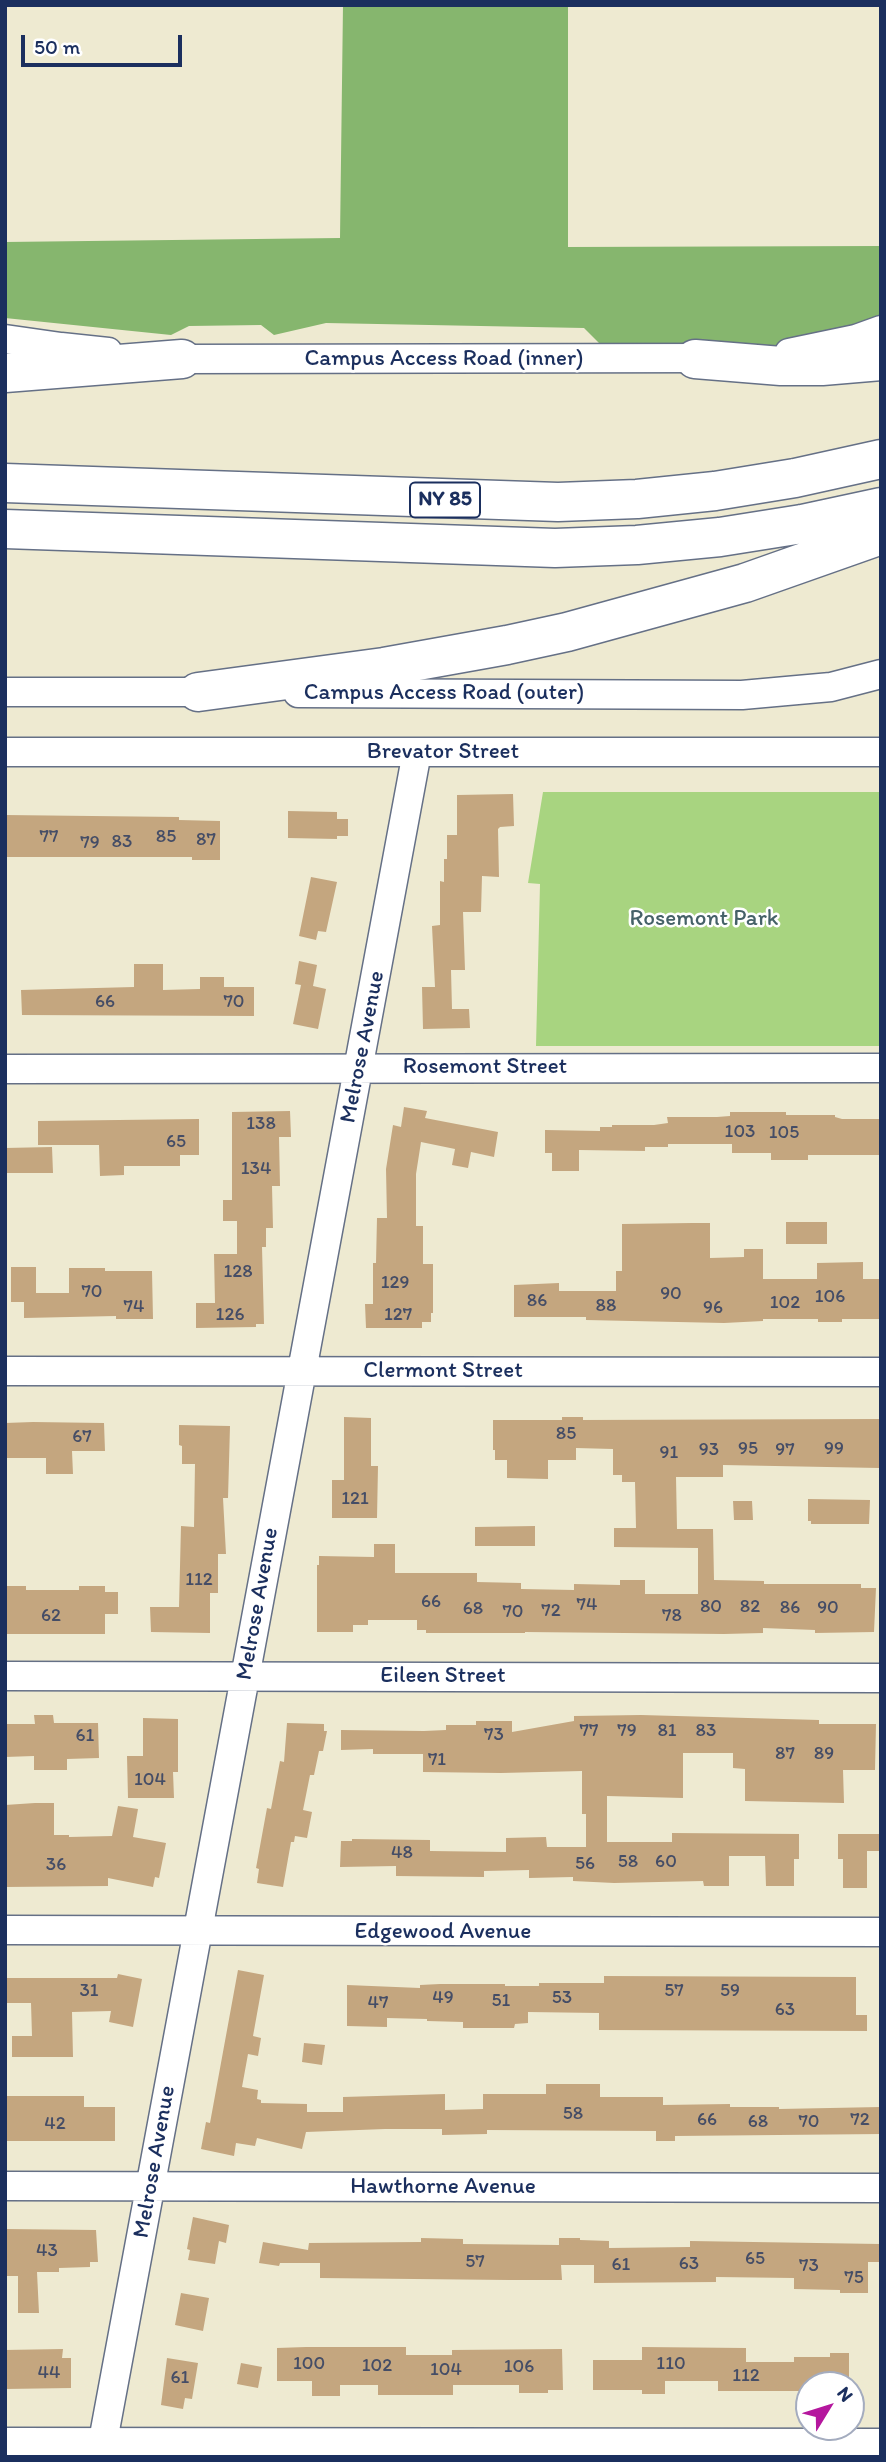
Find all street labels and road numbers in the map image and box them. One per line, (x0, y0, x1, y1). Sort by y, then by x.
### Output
street label: Campus Access Road (inner) (304, 345, 584, 373)
road number: NY 85 (410, 482, 480, 518)
street label: Campus Access Road (outer) (304, 679, 584, 707)
street label: Brevator Street (367, 738, 519, 766)
street label: Melrose Avenue (335, 969, 391, 1125)
street label: Rosemont Street (403, 1053, 567, 1081)
street label: Clermont Street (363, 1357, 523, 1385)
street label: Melrose Avenue (231, 1526, 285, 1682)
street label: Eileen Street (380, 1662, 506, 1690)
street label: Edgewood Avenue (355, 1918, 531, 1946)
street label: Melrose Avenue (128, 2084, 182, 2240)
street label: Hawthorne Avenue (350, 2173, 536, 2201)

